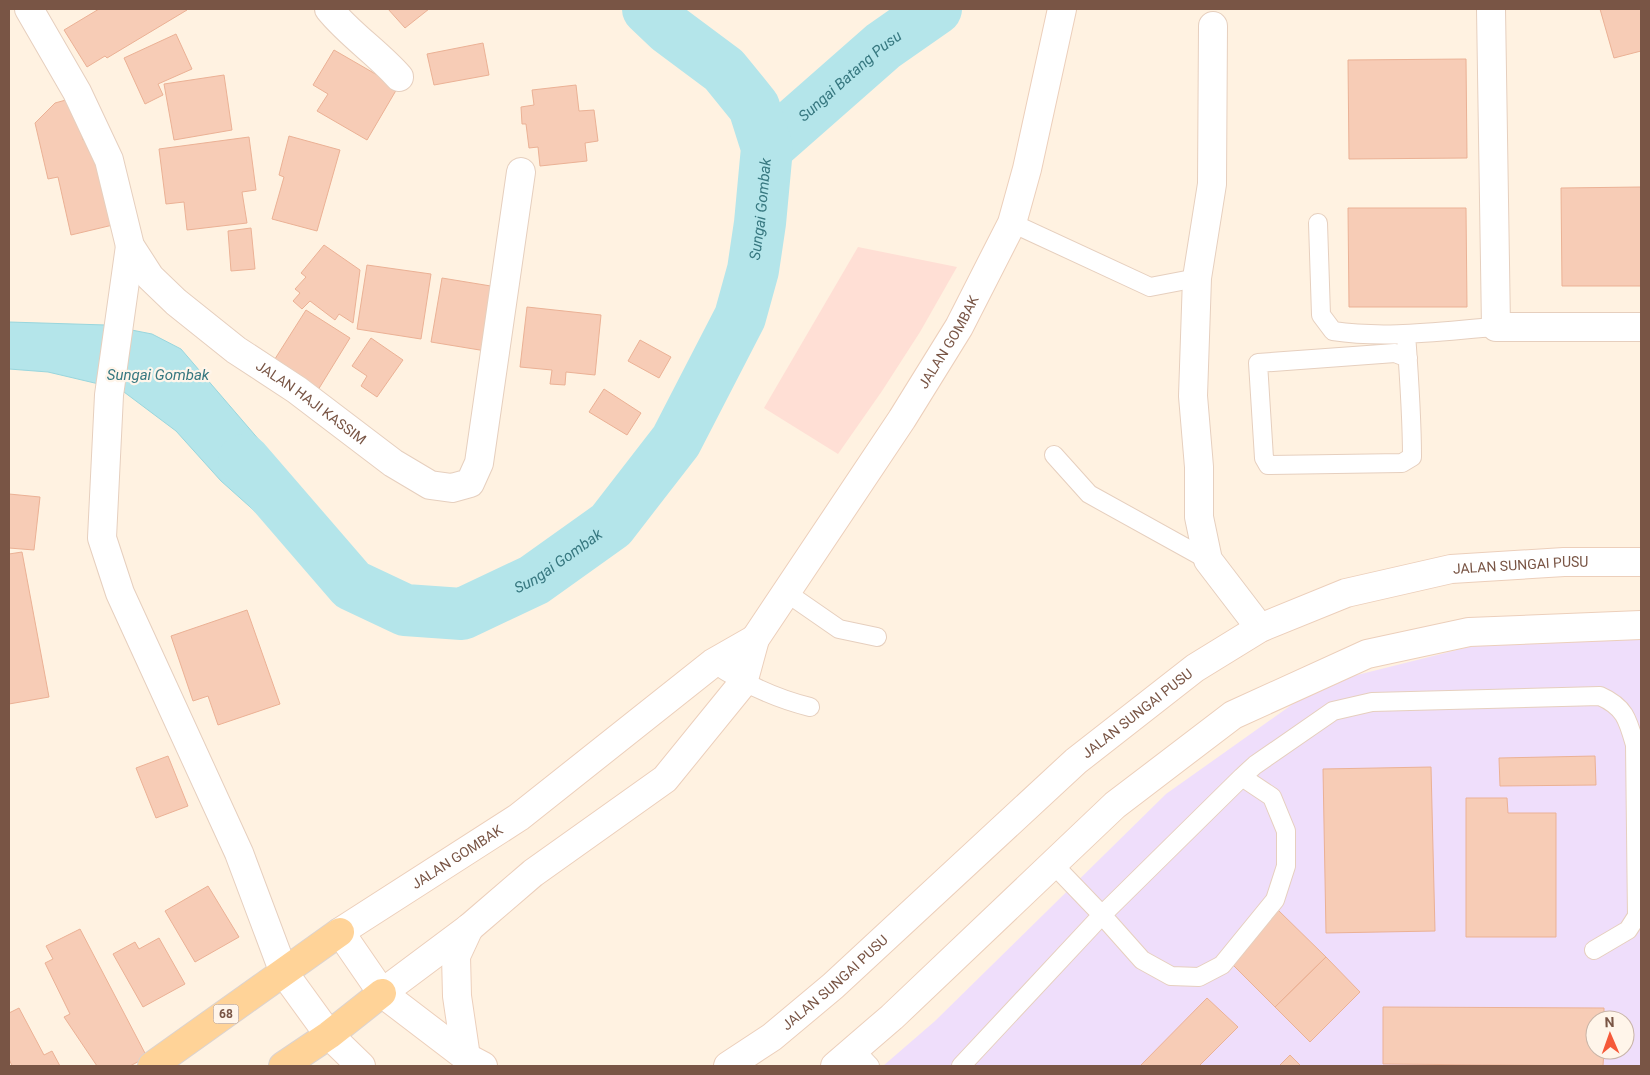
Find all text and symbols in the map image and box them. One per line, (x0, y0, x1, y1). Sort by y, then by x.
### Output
water label: Sungai Batang Pusu (795, 27, 905, 125)
water label: Sungai Gombak (746, 157, 775, 261)
street label: JALAN GOMBAK (915, 293, 982, 391)
street label: JALAN HAJI KASSIM (253, 357, 369, 448)
water label: Sungai Gombak (107, 366, 210, 384)
water label: Sungai Gombak (511, 525, 606, 597)
street label: JALAN SUNGAI PUSU (1452, 554, 1588, 577)
street label: JALAN SUNGAI PUSU (1079, 665, 1196, 761)
street label: JALAN GOMBAK (408, 822, 506, 892)
street label: JALAN SUNGAI PUSU (779, 931, 891, 1033)
road number: 68 (214, 1004, 238, 1024)
north arrow (1585, 1010, 1635, 1060)
text: N (1604, 1014, 1615, 1030)

